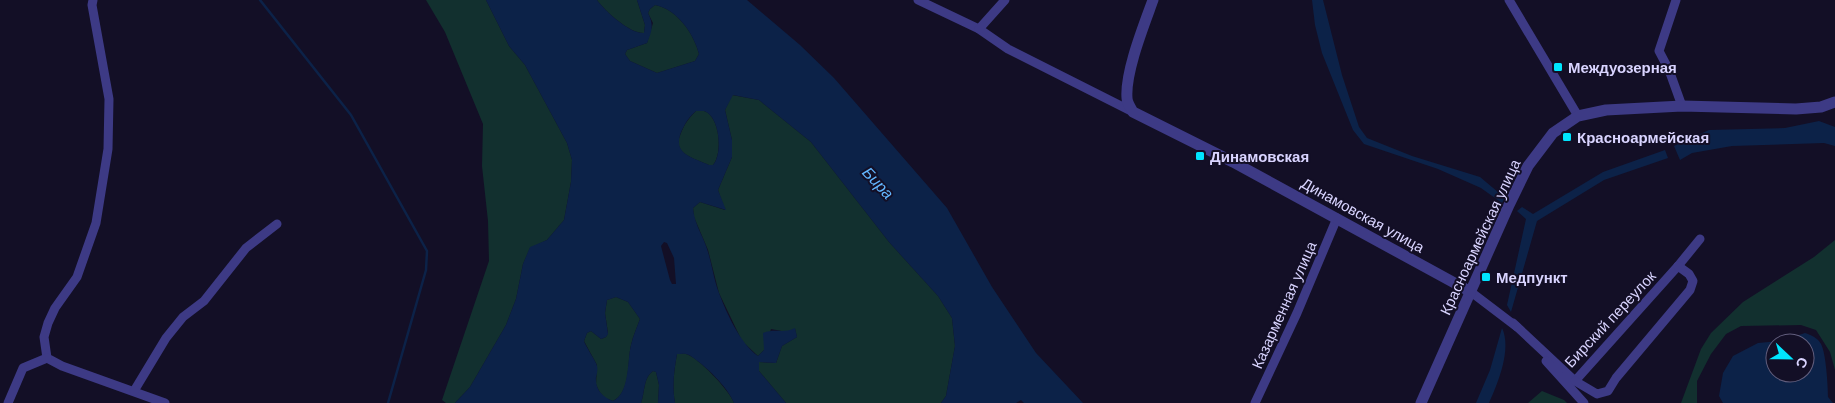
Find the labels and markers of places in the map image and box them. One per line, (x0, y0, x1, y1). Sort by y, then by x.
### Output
place label: Междуозерная (1568, 59, 1677, 76)
marker: Междуозерная (1552, 61, 1564, 73)
place label: Красноармейская (1577, 129, 1709, 146)
marker: Красноармейская (1561, 131, 1573, 143)
place label: Динамовская (1210, 148, 1309, 165)
marker: Динамовская (1194, 150, 1206, 162)
place label: Медпункт (1496, 269, 1568, 286)
marker: Медпункт (1480, 271, 1492, 283)

